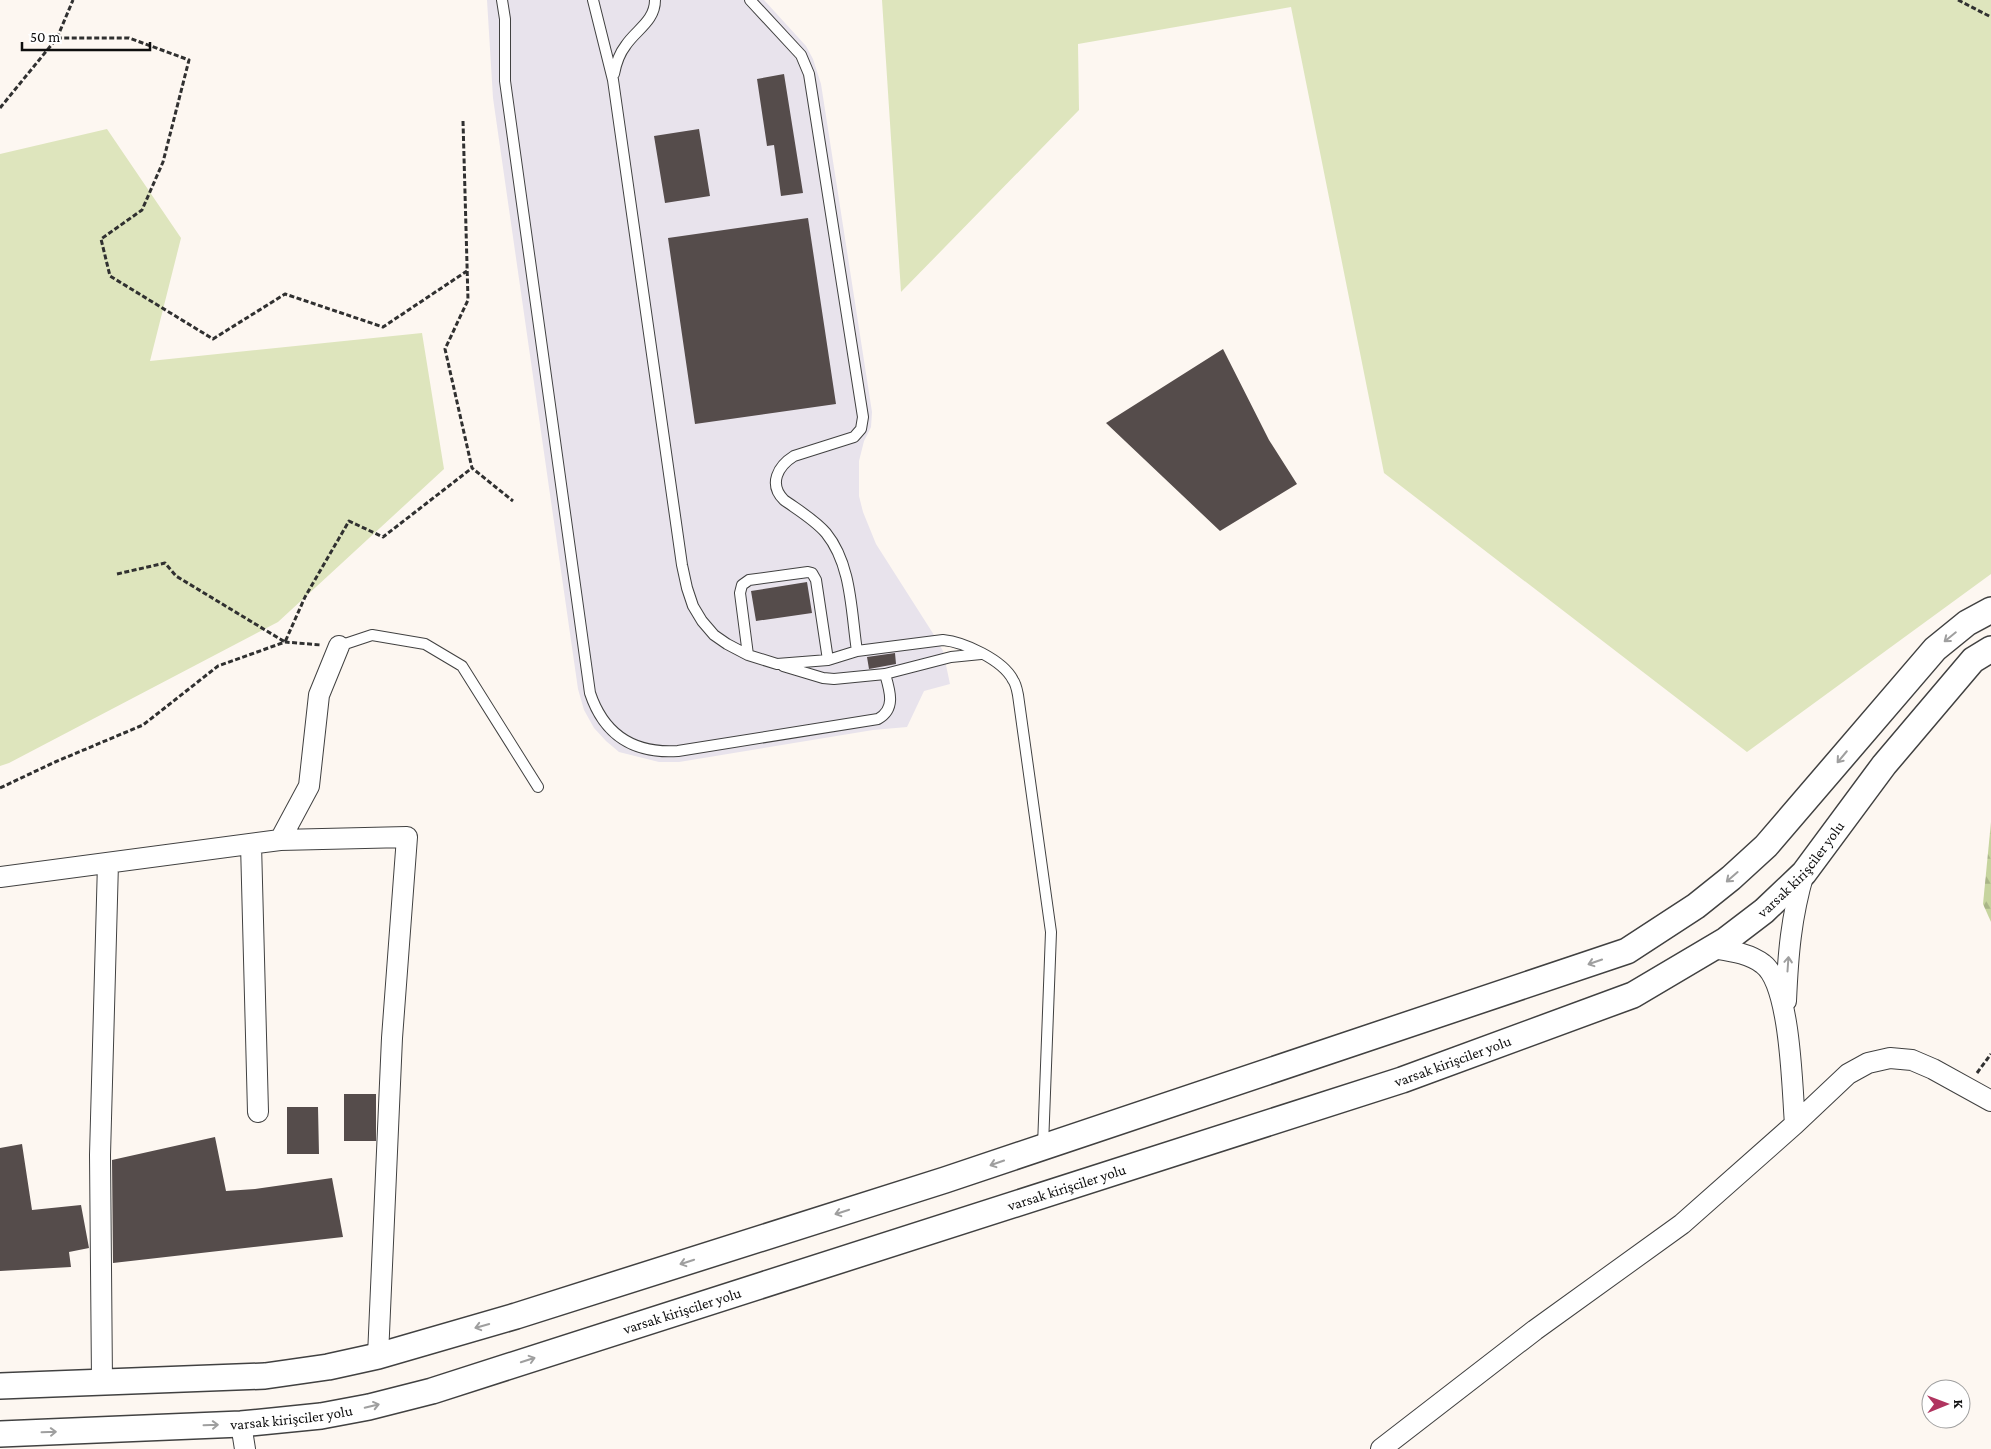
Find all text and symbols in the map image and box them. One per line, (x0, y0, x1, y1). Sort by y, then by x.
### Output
scale bar (22, 20, 150, 52)
text: 50 m (30, 29, 60, 45)
one-way arrow (1944, 631, 1957, 642)
one-way arrow (1836, 750, 1847, 763)
street label: varsak kirişciler yolu (1754, 818, 1848, 921)
one-way arrow (1726, 871, 1739, 882)
one-way arrow (1783, 956, 1792, 972)
one-way arrow (1587, 957, 1603, 967)
street label: varsak kirişciler yolu (1391, 1033, 1513, 1090)
one-way arrow (989, 1158, 1005, 1168)
street label: varsak kirişciler yolu (1005, 1161, 1128, 1214)
one-way arrow (835, 1208, 851, 1218)
one-way arrow (680, 1257, 696, 1267)
street label: varsak kirişciler yolu (620, 1284, 743, 1338)
one-way arrow (474, 1321, 490, 1331)
one-way arrow (520, 1355, 536, 1365)
north arrow (1921, 1379, 1971, 1429)
text: K (1951, 1399, 1967, 1409)
one-way arrow (364, 1401, 380, 1410)
street label: varsak kirişciler yolu (229, 1402, 354, 1432)
one-way arrow (203, 1421, 219, 1430)
one-way arrow (40, 1427, 56, 1436)

